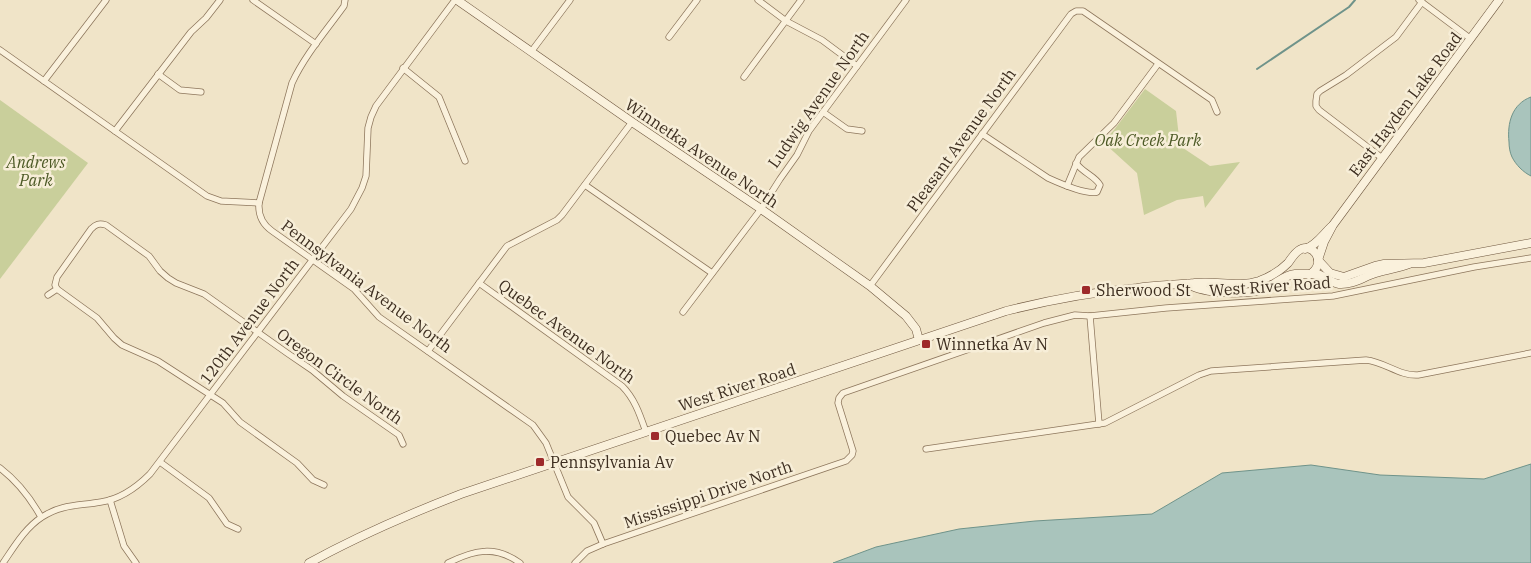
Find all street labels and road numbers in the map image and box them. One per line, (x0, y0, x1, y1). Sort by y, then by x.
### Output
street label: Ludwig Avenue North (763, 26, 873, 172)
street label: East Hayden Lake Road (1344, 28, 1466, 180)
street label: Pleasant Avenue North (902, 64, 1020, 216)
street label: Winnetka Avenue North (621, 94, 783, 212)
street label: Pennsylvania Avenue North (278, 215, 456, 357)
street label: 120th Avenue North (195, 254, 303, 388)
street label: West River Road (1208, 272, 1332, 300)
street label: Quebec Avenue North (495, 275, 639, 387)
street label: Oregon Circle North (273, 324, 407, 428)
street label: West River Road (676, 359, 798, 415)
street label: Mississippi Drive North (621, 456, 795, 532)

